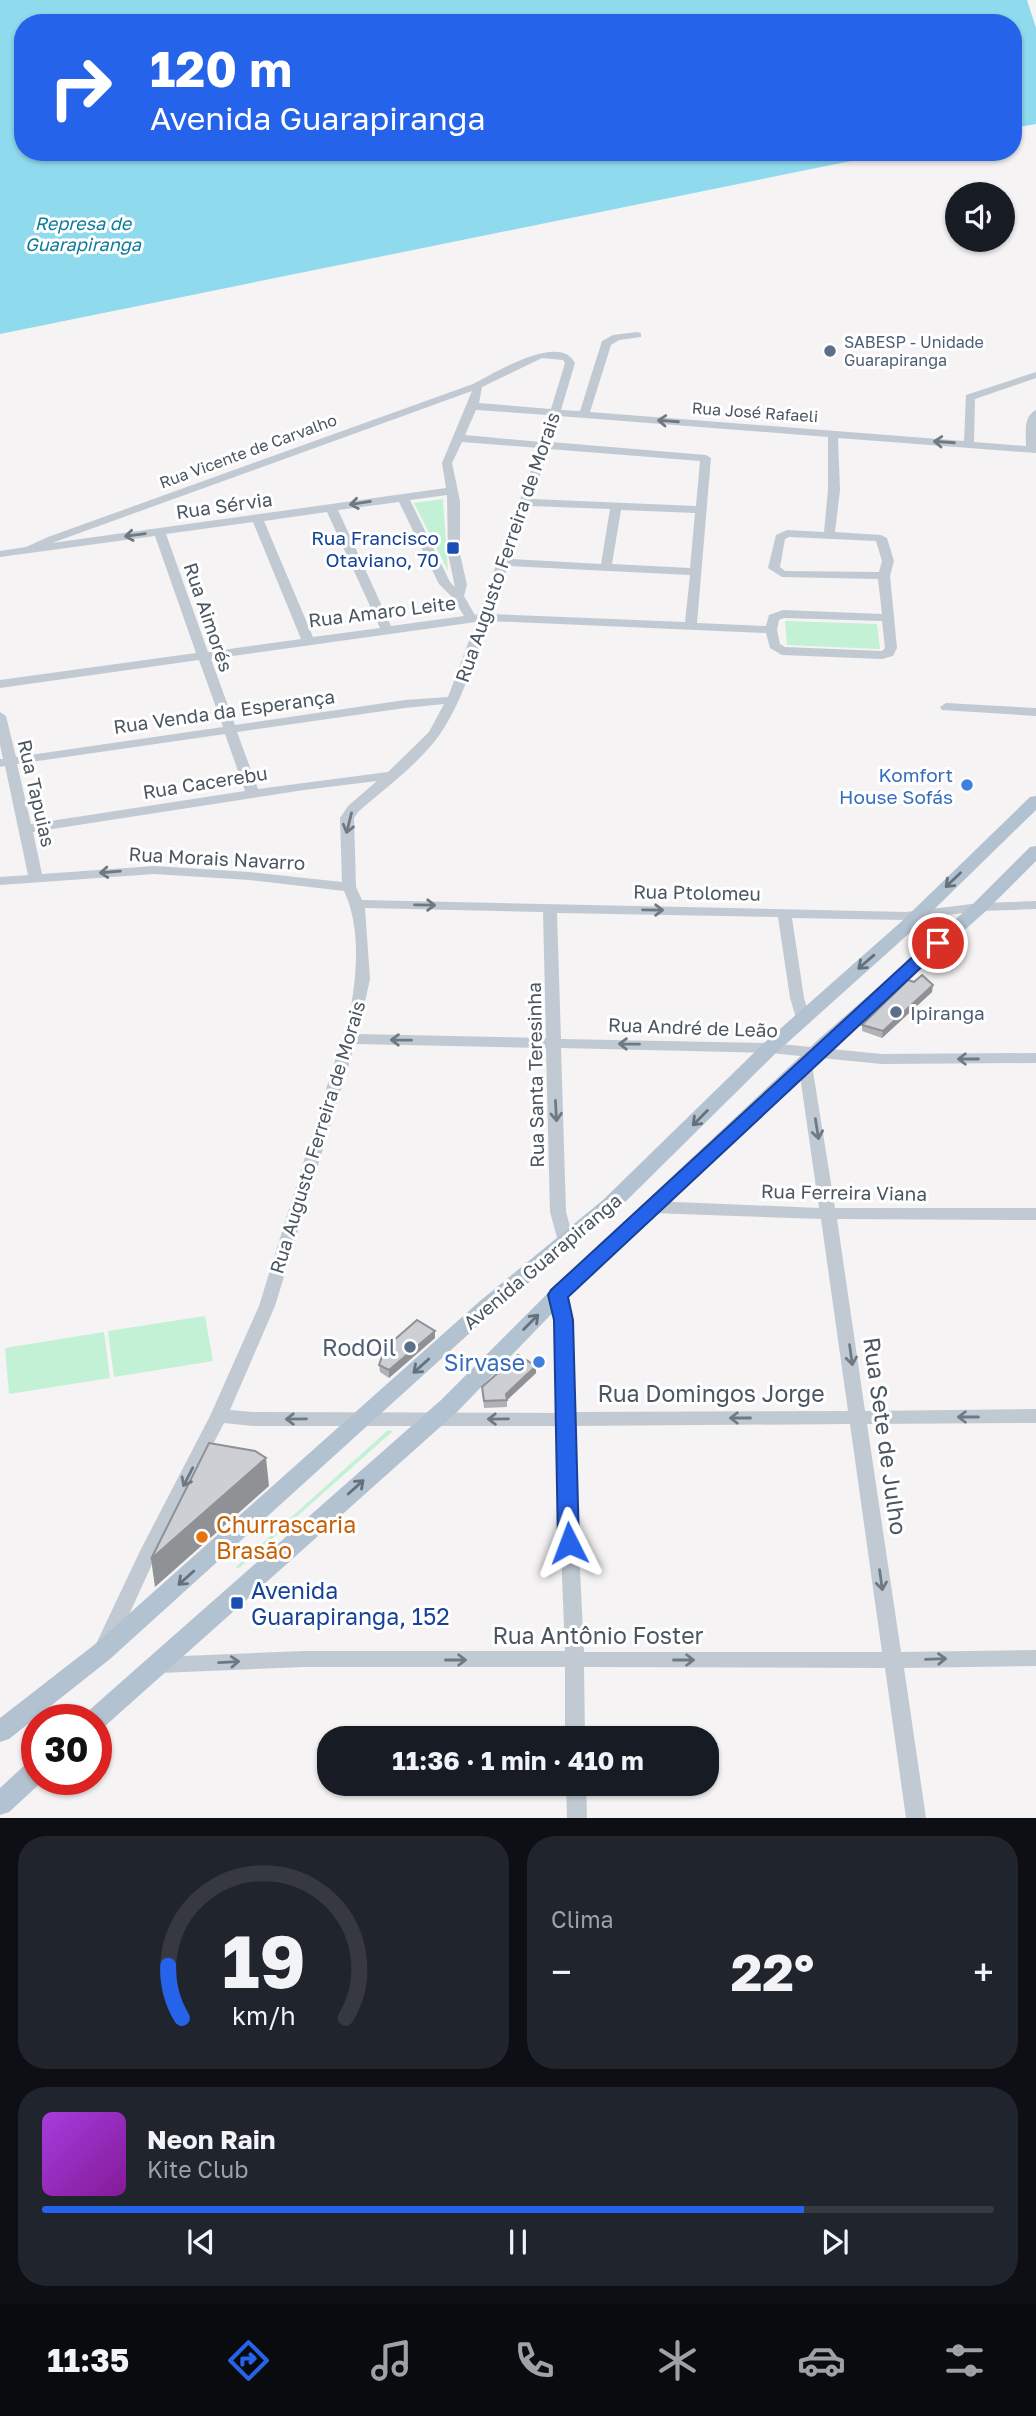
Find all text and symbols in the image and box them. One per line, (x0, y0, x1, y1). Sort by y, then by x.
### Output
text: 120 m (150, 39, 292, 98)
icon: right (35, 42, 126, 133)
text: Avenida Guarapiranga (150, 99, 486, 137)
map controls (945, 182, 1015, 252)
button: sound (945, 182, 1015, 252)
water label: Represa de Guarapiranga (25, 212, 142, 255)
place label: SABESP - Unidade Guarapiranga (844, 332, 984, 370)
marker: SABESP - Unidade Guarapiranga (822, 343, 838, 359)
street label: Rua José Rafaeli (691, 398, 819, 426)
street label: Rua Augusto Ferreira de Morais (450, 409, 564, 685)
street label: Rua Vicente de Carvalho (156, 410, 340, 492)
one-way arrow (657, 414, 680, 427)
one-way arrow (933, 435, 955, 448)
street label: Rua Sérvia (174, 487, 274, 523)
one-way arrow (349, 497, 372, 510)
place label: Rua Francisco Otaviano, 70 (311, 526, 439, 571)
one-way arrow (124, 528, 147, 541)
marker: Rua Francisco Otaviano, 70 (445, 540, 461, 556)
street label: Rua Aimorés (180, 559, 238, 675)
street label: Rua Amaro Leite (307, 591, 457, 631)
street label: Rua Venda da Esperança (112, 684, 336, 738)
street label: Rua Tapuias (13, 737, 61, 849)
street label: Rua Cacerebu (141, 761, 269, 803)
place label: Komfort House Sofás (839, 763, 953, 808)
marker: Komfort House Sofás (959, 777, 975, 793)
one-way arrow (341, 811, 355, 834)
street label: Rua Morais Navarro (128, 842, 306, 874)
one-way arrow (99, 866, 122, 879)
one-way arrow (945, 872, 962, 889)
street label: Rua Ptolomeu (633, 879, 761, 905)
one-way arrow (413, 898, 436, 912)
one-way arrow (641, 904, 664, 917)
pin (908, 913, 968, 973)
icon: arrive (919, 924, 957, 962)
one-way arrow (857, 954, 875, 970)
street label: Rua Santa Teresinha (522, 982, 548, 1168)
street label: Rua Augusto Ferreira de Morais (264, 998, 370, 1276)
place label: Ipiranga (910, 1001, 985, 1024)
marker: Ipiranga (888, 1004, 904, 1020)
street label: Rua André de Leão (608, 1013, 778, 1041)
one-way arrow (390, 1033, 413, 1047)
one-way arrow (617, 1038, 640, 1051)
one-way arrow (957, 1052, 980, 1066)
one-way arrow (549, 1099, 562, 1122)
one-way arrow (692, 1109, 709, 1126)
one-way arrow (811, 1118, 824, 1140)
street label: Rua Ferreira Viana (761, 1179, 927, 1205)
street label: Avenida Guarapiranga (458, 1188, 626, 1334)
one-way arrow (523, 1314, 540, 1331)
place label: RodOil (322, 1333, 396, 1361)
street label: Rua Sete de Julho (858, 1335, 914, 1537)
marker: RodOil (402, 1339, 418, 1355)
one-way arrow (844, 1343, 857, 1365)
place label: Sirvase (444, 1348, 525, 1376)
marker: Sirvase (531, 1354, 547, 1370)
one-way arrow (413, 1358, 430, 1375)
street label: Rua Domingos Jorge (597, 1379, 825, 1407)
one-way arrow (957, 1410, 980, 1424)
one-way arrow (729, 1411, 752, 1425)
one-way arrow (284, 1412, 307, 1426)
one-way arrow (487, 1412, 510, 1426)
one-way arrow (180, 1466, 194, 1487)
one-way arrow (347, 1479, 364, 1496)
position arrow (532, 1506, 606, 1580)
place label: Churrascaria Brasão (216, 1510, 356, 1564)
marker: Churrascaria Brasão (194, 1529, 210, 1545)
one-way arrow (875, 1568, 888, 1591)
one-way arrow (177, 1570, 195, 1586)
place label: Avenida Guarapiranga, 152 (251, 1576, 450, 1630)
marker: Avenida Guarapiranga, 152 (229, 1595, 245, 1611)
street label: Rua Antônio Foster (493, 1621, 704, 1649)
one-way arrow (924, 1652, 947, 1665)
one-way arrow (444, 1653, 467, 1667)
one-way arrow (672, 1653, 695, 1667)
one-way arrow (217, 1656, 240, 1669)
speed limit sign: 30 (21, 1704, 112, 1795)
text: 11:36 · 1 min · 410 m (392, 1745, 644, 1776)
text: Clima (551, 1905, 614, 1933)
text: 19 (222, 1918, 305, 2005)
text: 22° (731, 1940, 814, 2002)
text: − (551, 1949, 572, 1994)
text: + (973, 1949, 994, 1994)
text: km/h (232, 2000, 295, 2031)
text: Neon Rain (147, 2124, 276, 2155)
text: Kite Club (147, 2155, 248, 2183)
icon: previous (182, 2223, 220, 2261)
icon: pause (499, 2223, 537, 2261)
icon: next (816, 2223, 854, 2261)
icon: directions (224, 2336, 273, 2385)
icon: music (367, 2336, 416, 2385)
icon: phone (510, 2336, 559, 2385)
icon: climate (653, 2336, 702, 2385)
icon: car (797, 2336, 846, 2385)
icon: filters (940, 2336, 989, 2385)
text: 11:35 (47, 2341, 129, 2379)

